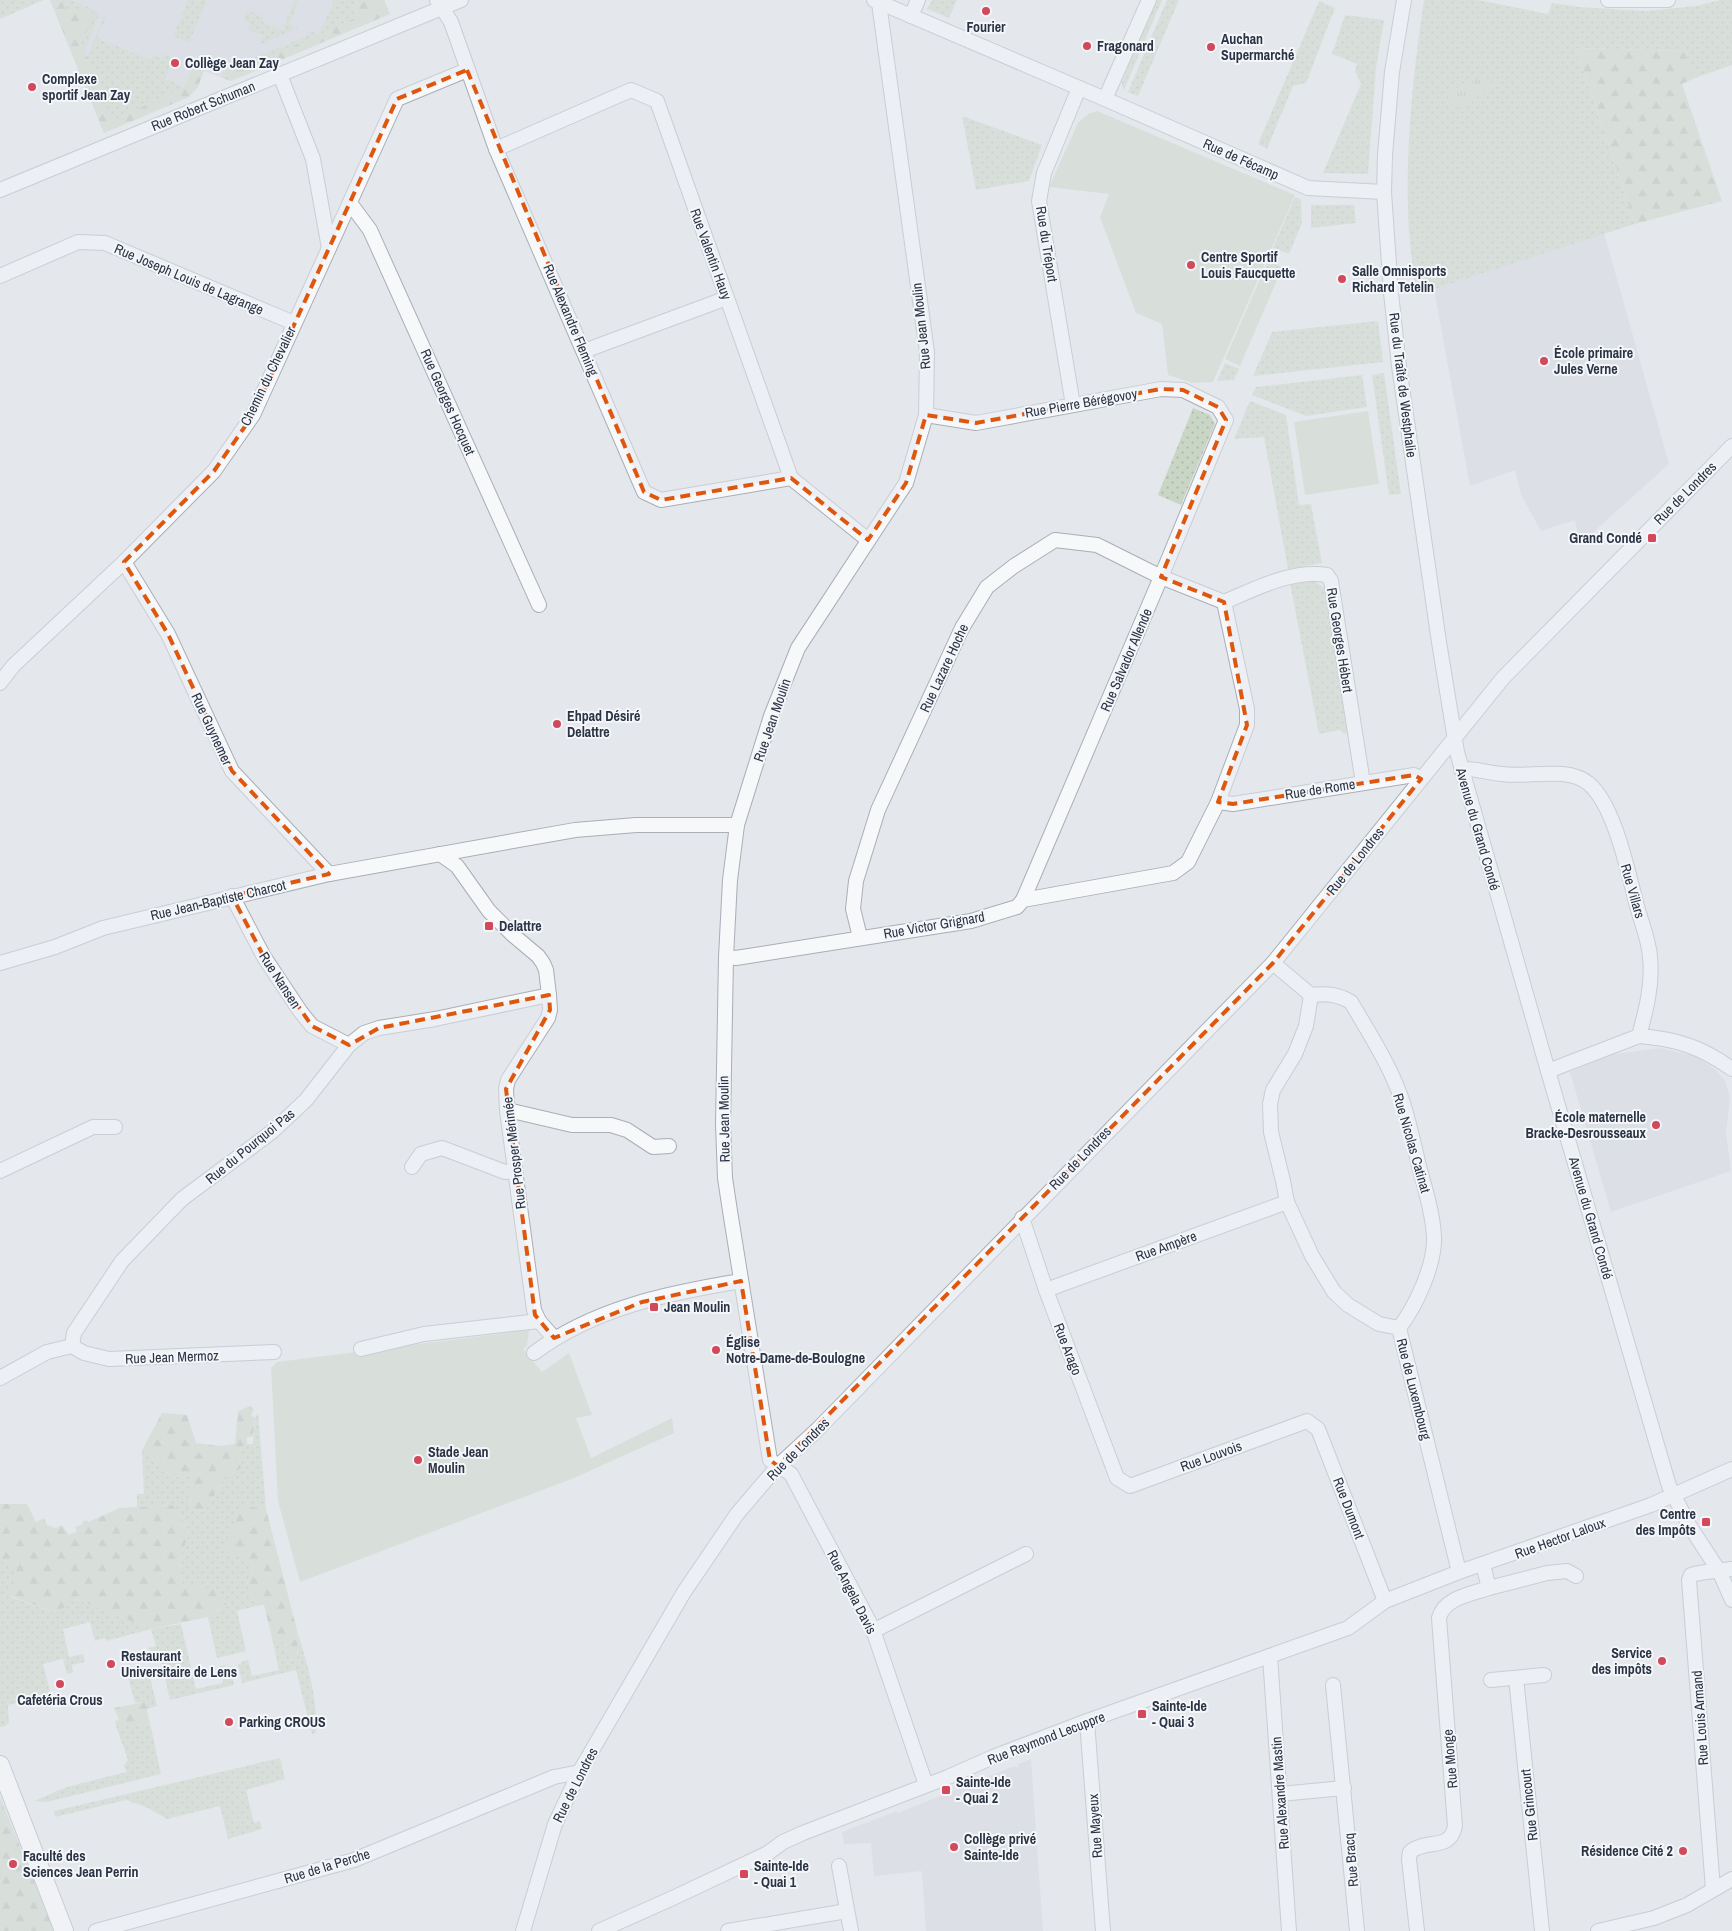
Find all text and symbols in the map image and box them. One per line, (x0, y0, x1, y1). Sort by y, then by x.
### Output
marker: Fourier (980, 5, 992, 17)
place label: Fourier (967, 18, 1006, 36)
place label: Auchan Supermarché (1221, 30, 1294, 64)
place label: Fragonard (1097, 37, 1154, 55)
marker: Fragonard (1081, 40, 1093, 52)
marker: Auchan Supermarché (1205, 41, 1217, 53)
place label: Collège Jean Zay (185, 54, 279, 72)
marker: Collège Jean Zay (169, 57, 181, 69)
place label: Complexe sportif Jean Zay (42, 70, 131, 104)
street label: Rue Robert Schuman (148, 77, 258, 135)
marker: Complexe sportif Jean Zay (26, 81, 38, 93)
street label: Rue de Fécamp (1200, 134, 1282, 184)
street label: Rue du Tréport (1032, 205, 1062, 283)
street label: Rue Valentin Hauy (686, 206, 736, 302)
street label: Rue Joseph Louis de Lagrange (112, 239, 266, 319)
place label: Centre Sportif Louis Faucquette (1201, 248, 1296, 282)
marker: Centre Sportif Louis Faucquette (1185, 259, 1197, 271)
street label: Rue Alexandre Fleming (539, 261, 603, 379)
place label: Salle Omnisports Richard Tetelin (1352, 262, 1446, 296)
marker: Salle Omnisports Richard Tetelin (1336, 273, 1348, 285)
street label: Rue Jean Moulin (908, 282, 934, 370)
street label: Rue du Traîté de Westphalie (1385, 311, 1421, 459)
street label: Chemin du Chevalier (236, 323, 300, 429)
place label: École primaire Jules Verne (1554, 344, 1633, 378)
street label: Rue Georges Hocquet (417, 346, 479, 458)
marker: École primaire Jules Verne (1538, 355, 1550, 367)
street label: Rue Pierre Bérégovoy (1024, 384, 1139, 422)
street label: Rue de Londres (1650, 458, 1720, 528)
place label: Grand Condé (1569, 529, 1642, 547)
marker: Grand Condé (1646, 532, 1658, 544)
street label: Rue Georges Hébert (1323, 586, 1357, 694)
street label: Rue Salvador Allende (1096, 606, 1156, 714)
street label: Rue Lazare Hoche (916, 621, 972, 715)
street label: Rue Jean Moulin (749, 676, 795, 764)
street label: Rue Guynemer (187, 690, 237, 768)
place label: Ehpad Désiré Delattre (567, 707, 640, 741)
marker: Ehpad Désiré Delattre (551, 718, 563, 730)
street label: Avenue du Grand Condé (1452, 765, 1504, 892)
street label: Rue de Rome (1284, 775, 1356, 803)
street label: Rue de Londres (1322, 823, 1388, 898)
street label: Rue Villars (1617, 862, 1649, 921)
street label: Rue Jean-Baptiste Charcot (149, 876, 287, 924)
street label: Rue Victor Grignard (882, 907, 986, 943)
place label: Delattre (499, 917, 542, 935)
marker: Delattre (483, 920, 495, 932)
street label: Rue Nansen (255, 948, 305, 1012)
street label: Rue Jean Moulin (714, 1075, 734, 1163)
street label: Rue Nicolas Catinat (1389, 1091, 1435, 1195)
street label: Rue Prosper Mérimée (498, 1096, 530, 1210)
street label: Rue du Pourquoi Pas (202, 1104, 299, 1188)
place label: École maternelle Bracke-Desrousseaux (1525, 1108, 1647, 1142)
marker: École maternelle Bracke-Desrousseaux (1650, 1119, 1662, 1131)
street label: Rue de Londres (1045, 1122, 1115, 1194)
street label: Avenue du Grand Condé (1565, 1154, 1617, 1281)
street label: Rue Ampère (1133, 1227, 1199, 1265)
place label: Jean Moulin (664, 1298, 730, 1316)
marker: Jean Moulin (648, 1301, 660, 1313)
street label: Rue Arago (1050, 1320, 1086, 1378)
place label: Église Notre-Dame-de-Boulogne (726, 1333, 865, 1367)
street label: Rue de Luxembourg (1393, 1336, 1435, 1442)
marker: Église Notre-Dame-de-Boulogne (710, 1344, 722, 1356)
street label: Rue Jean Mermoz (125, 1346, 219, 1368)
street label: Rue de Londres (763, 1414, 833, 1484)
street label: Rue Louvois (1178, 1436, 1245, 1475)
place label: Stade Jean Moulin (428, 1443, 489, 1477)
marker: Stade Jean Moulin (412, 1454, 424, 1466)
street label: Rue Dumont (1329, 1475, 1369, 1541)
place label: Centre des Impôts (1635, 1505, 1696, 1539)
street label: Rue Hector Laloux (1512, 1513, 1608, 1563)
marker: Centre des Impôts (1700, 1516, 1712, 1528)
street label: Rue Angela Davis (823, 1547, 881, 1637)
place label: Service des impôts (1591, 1644, 1652, 1678)
place label: Restaurant Universitaire de Lens (121, 1647, 237, 1681)
marker: Service des impôts (1656, 1655, 1668, 1667)
marker: Restaurant Universitaire de Lens (105, 1658, 117, 1670)
street label: Rue Louis Armand (1688, 1670, 1712, 1766)
marker: Cafetéria Crous (54, 1678, 66, 1690)
place label: Cafetéria Crous (17, 1691, 103, 1709)
place label: Sainte-Ide - Quai 3 (1152, 1697, 1207, 1731)
street label: Rue Raymond Lecuppre (985, 1707, 1107, 1769)
marker: Sainte-Ide - Quai 3 (1136, 1708, 1148, 1720)
place label: Parking CROUS (239, 1713, 326, 1731)
marker: Parking CROUS (223, 1716, 235, 1728)
street label: Rue Monge (1438, 1729, 1462, 1789)
street label: Rue Alexandre Mastin (1267, 1736, 1293, 1850)
street label: Rue de Londres (548, 1744, 602, 1825)
street label: Rue Grincourt (1516, 1768, 1542, 1842)
place label: Sainte-Ide - Quai 2 (956, 1773, 1011, 1807)
marker: Sainte-Ide - Quai 2 (940, 1784, 952, 1796)
street label: Rue Mayeux (1084, 1793, 1106, 1859)
place label: Collège privé Sainte-Ide (964, 1830, 1036, 1864)
street label: Rue Bracq (1340, 1832, 1362, 1888)
marker: Collège privé Sainte-Ide (948, 1841, 960, 1853)
place label: Résidence Cité 2 (1581, 1842, 1673, 1860)
street label: Rue de la Perche (282, 1844, 372, 1888)
marker: Résidence Cité 2 (1677, 1845, 1689, 1857)
place label: Faculté des Sciences Jean Perrin (23, 1847, 139, 1881)
place label: Sainte-Ide - Quai 1 (754, 1857, 809, 1891)
marker: Faculté des Sciences Jean Perrin (7, 1858, 19, 1870)
marker: Sainte-Ide - Quai 1 (738, 1868, 750, 1880)

